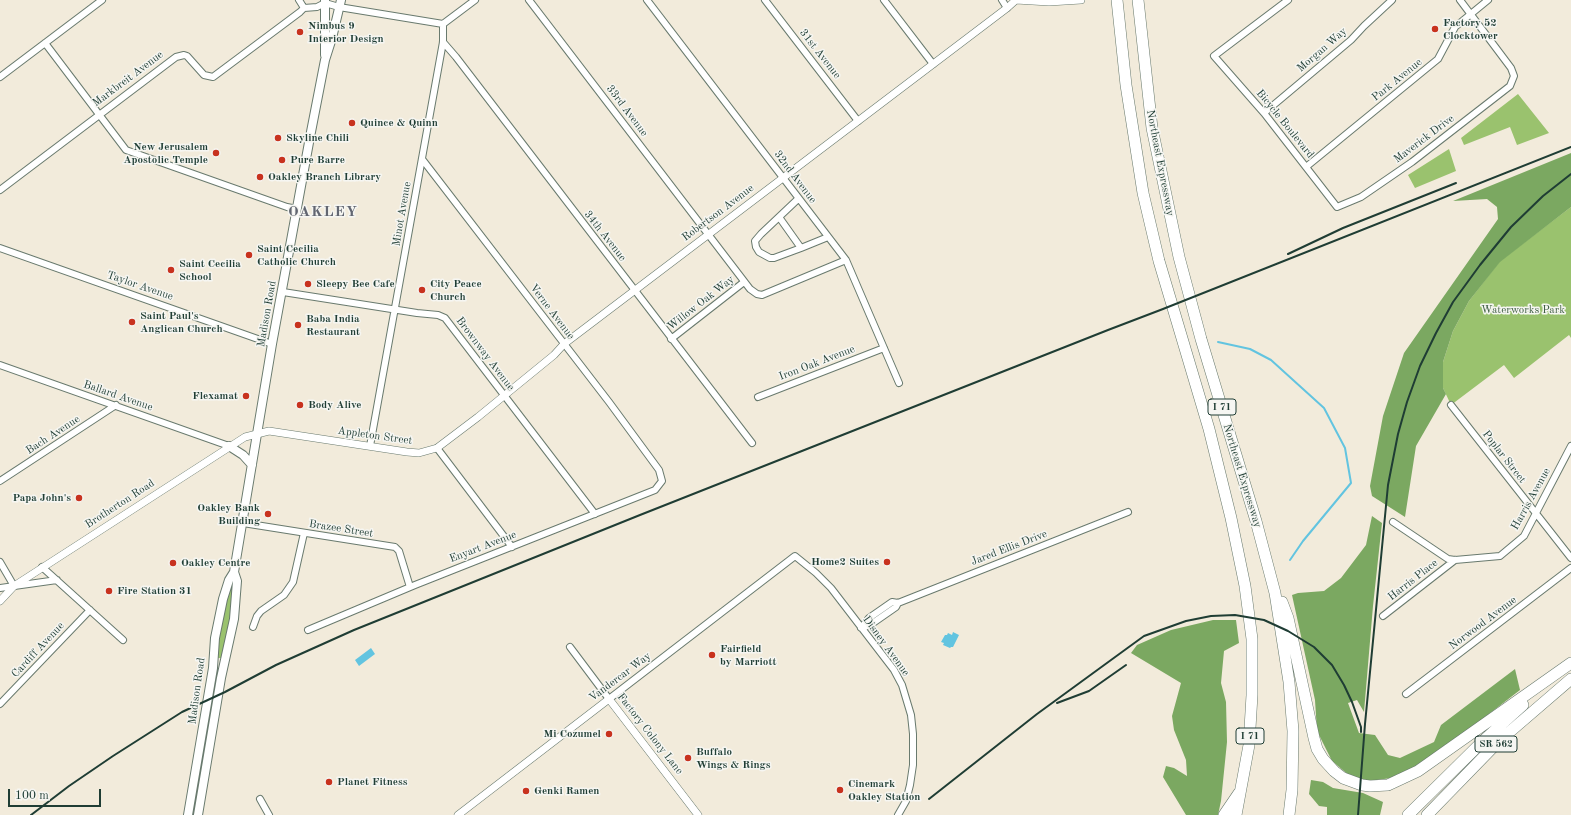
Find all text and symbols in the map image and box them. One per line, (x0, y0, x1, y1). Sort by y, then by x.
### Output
place label: Factory 52 Clocktower (1443, 16, 1498, 42)
place label: Nimbus 9 Interior Design (308, 19, 384, 45)
marker: Factory 52 Clocktower (1430, 24, 1440, 34)
street label: Morgan Way (1294, 25, 1350, 75)
marker: Nimbus 9 Interior Design (295, 27, 305, 37)
street label: 31st Avenue (797, 27, 843, 81)
street label: Markbreit Avenue (90, 48, 166, 110)
street label: Park Avenue (1369, 56, 1425, 104)
street label: 33rd Avenue (603, 83, 651, 139)
street label: Bicycle Boulevard (1253, 87, 1317, 161)
street label: Northeast Expressway (1143, 109, 1177, 217)
street label: Maverick Drive (1391, 112, 1457, 166)
place label: Quince & Quinn (360, 116, 438, 130)
marker: Quince & Quinn (347, 118, 357, 128)
place label: Skyline Chili (286, 131, 349, 145)
marker: Skyline Chili (273, 133, 283, 143)
place label: New Jerusalem Apostolic Temple (123, 140, 208, 166)
marker: New Jerusalem Apostolic Temple (211, 148, 221, 158)
street label: 32nd Avenue (771, 148, 819, 206)
place label: Pure Barre (290, 153, 345, 167)
marker: Pure Barre (277, 155, 287, 165)
place label: Oakley Branch Library (268, 170, 381, 184)
marker: Oakley Branch Library (255, 172, 265, 182)
street label: Minot Avenue (390, 181, 414, 247)
street label: Robertson Avenue (679, 182, 757, 244)
district label: OAKLEY (288, 203, 358, 221)
street label: 34th Avenue (581, 208, 629, 264)
place label: Saint Cecilia Catholic Church (257, 242, 336, 268)
marker: Saint Cecilia Catholic Church (244, 250, 254, 260)
place label: Saint Cecilia School (179, 257, 241, 283)
marker: Saint Cecilia School (166, 265, 176, 275)
street label: Taylor Avenue (105, 268, 175, 304)
street label: Willow Oak Way (665, 273, 737, 333)
place label: Sleepy Bee Cafe (316, 277, 395, 291)
place label: City Peace Church (430, 277, 482, 303)
marker: Sleepy Bee Cafe (303, 279, 313, 289)
street label: Madison Road (255, 280, 279, 348)
street label: Verne Avenue (527, 282, 577, 342)
marker: City Peace Church (417, 285, 427, 295)
park label: Waterworks Park (1481, 303, 1565, 317)
place label: Saint Paul's Anglican Church (140, 309, 223, 335)
place label: Baba India Restaurant (306, 312, 360, 338)
street label: Brownway Avenue (453, 314, 517, 394)
marker: Saint Paul's Anglican Church (127, 317, 137, 327)
marker: Baba India Restaurant (293, 320, 303, 330)
street label: Iron Oak Avenue (777, 342, 857, 384)
street label: Ballard Avenue (81, 378, 155, 414)
place label: Flexamat (192, 389, 238, 403)
marker: Flexamat (241, 391, 251, 401)
place label: Body Alive (308, 398, 361, 412)
road number: I 71 (1208, 399, 1236, 415)
marker: Body Alive (295, 400, 305, 410)
street label: Bach Avenue (23, 413, 83, 457)
street label: Northeast Expressway (1220, 422, 1264, 530)
street label: Appleton Street (337, 424, 413, 448)
street label: Poplar Street (1479, 428, 1529, 486)
street label: Harris Avenue (1509, 466, 1553, 532)
street label: Brotherton Road (83, 477, 157, 531)
place label: Papa John's (12, 491, 71, 505)
marker: Papa John's (74, 493, 84, 503)
place label: Oakley Bank Building (197, 501, 260, 527)
marker: Oakley Bank Building (263, 509, 273, 519)
street label: Brazee Street (308, 517, 374, 541)
street label: Jared Ellis Drive (969, 527, 1049, 569)
street label: Enyart Avenue (448, 528, 518, 566)
place label: Home2 Suites (811, 555, 879, 569)
place label: Oakley Centre (181, 556, 251, 570)
street label: Harris Place (1385, 556, 1441, 604)
marker: Home2 Suites (882, 557, 892, 567)
marker: Oakley Centre (168, 558, 178, 568)
place label: Fire Station 31 (117, 584, 192, 598)
marker: Fire Station 31 (104, 586, 114, 596)
street label: Norwood Avenue (1447, 593, 1519, 653)
street label: Disney Avenue (860, 613, 912, 679)
street label: Cardiff Avenue (9, 619, 67, 681)
place label: Fairfield by Marriott (720, 642, 776, 668)
street label: Vandercar Way (586, 649, 654, 705)
marker: Fairfield by Marriott (707, 650, 717, 660)
street label: Madison Road (186, 657, 208, 725)
street label: Factory Colony Lane (614, 691, 686, 777)
place label: Mi Cozumel (544, 727, 601, 741)
road number: I 71 (1236, 728, 1264, 744)
marker: Mi Cozumel (604, 729, 614, 739)
road number: SR 562 (1475, 736, 1517, 752)
place label: Buffalo Wings & Rings (696, 745, 770, 771)
marker: Buffalo Wings & Rings (683, 753, 693, 763)
place label: Planet Fitness (337, 775, 407, 789)
marker: Planet Fitness (324, 777, 334, 787)
place label: Cinemark Oakley Station (848, 777, 920, 803)
scale bar (10, 781, 103, 807)
place label: Genki Ramen (534, 784, 599, 798)
marker: Cinemark Oakley Station (835, 785, 845, 795)
marker: Genki Ramen (521, 786, 531, 796)
text: 100 m (15, 790, 49, 802)

